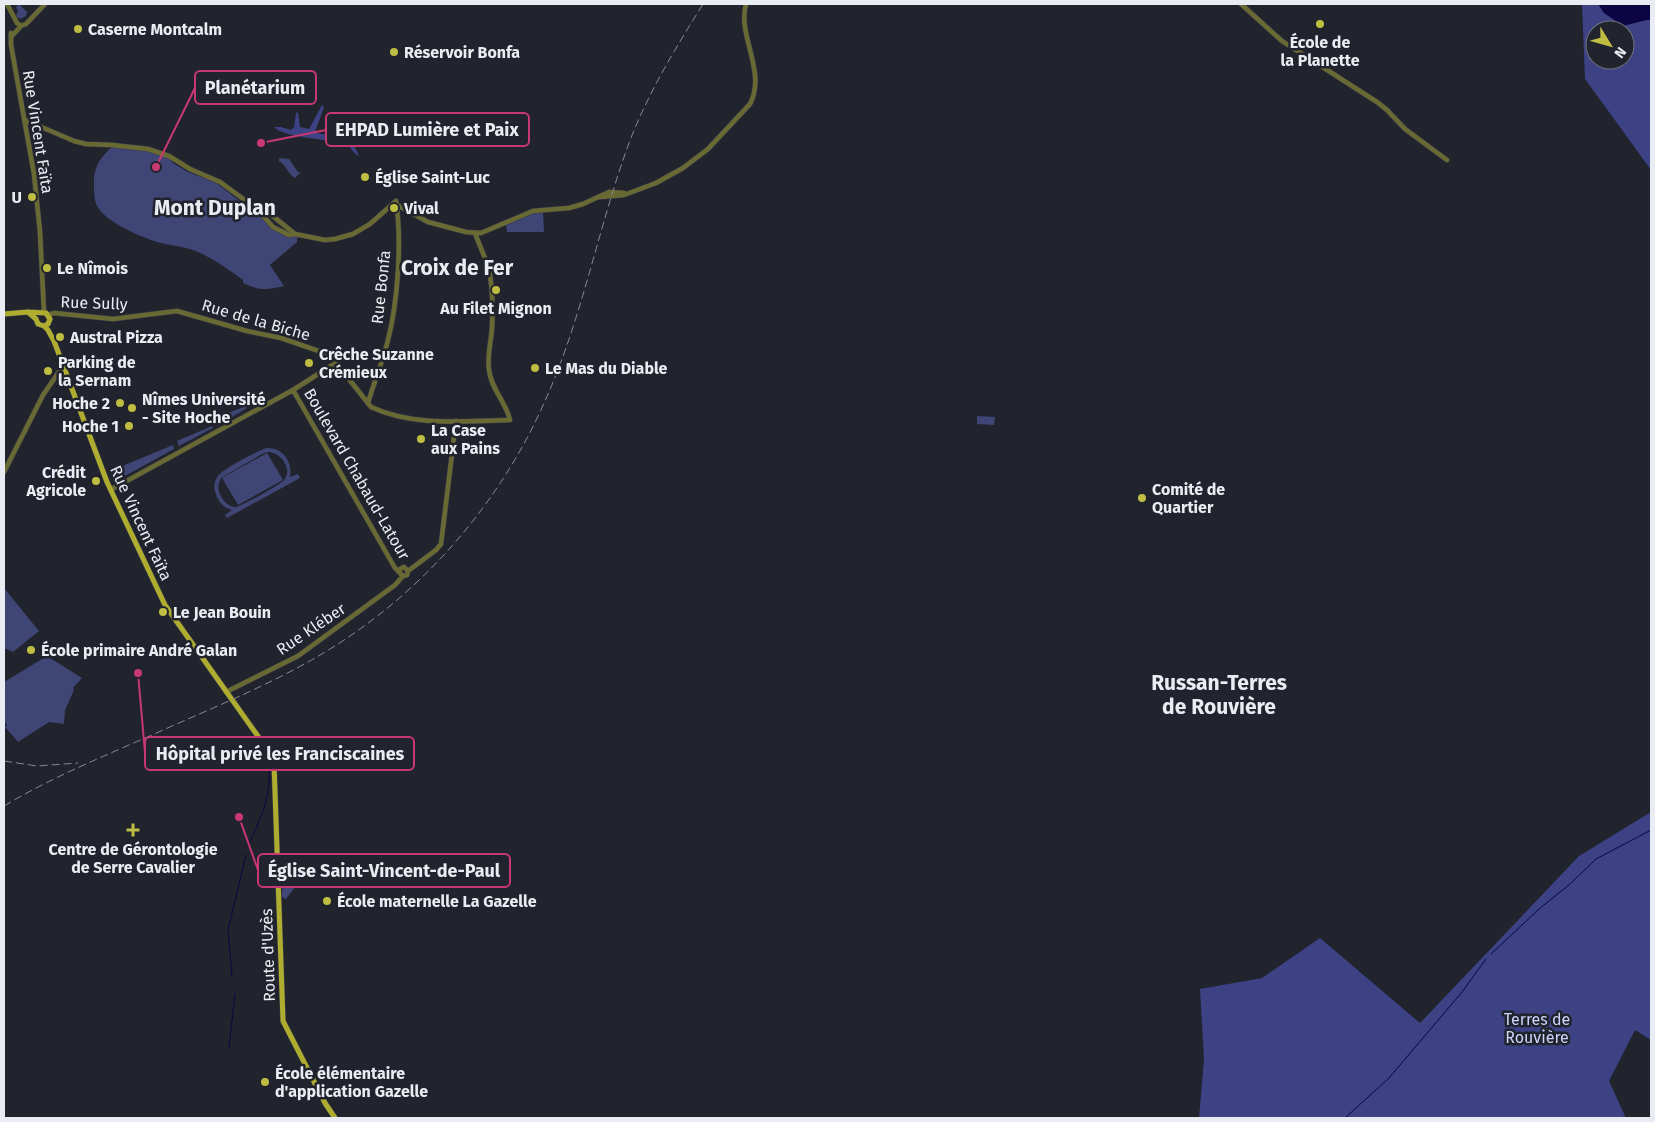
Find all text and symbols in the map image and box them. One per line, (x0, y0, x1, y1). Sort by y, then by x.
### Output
marker: École de la Planette (1314, 18, 1326, 30)
place label: Caserne Montcalm (88, 20, 222, 39)
north arrow (1585, 20, 1635, 70)
marker: Caserne Montcalm (72, 23, 84, 35)
place label: École de la Planette (1280, 32, 1360, 70)
place label: Réservoir Bonfa (404, 43, 520, 62)
text: N (1610, 44, 1630, 61)
marker: Réservoir Bonfa (388, 46, 400, 58)
street label: Rue Vincent Faïta (19, 69, 57, 195)
callout: Planétarium (195, 71, 316, 104)
text: Planétarium (205, 77, 305, 99)
callout: EHPAD Lumière et Paix (326, 113, 529, 146)
text: EHPAD Lumière et Paix (335, 119, 519, 141)
place label: Église Saint-Luc (375, 167, 490, 187)
marker: Église Saint-Luc (359, 171, 371, 183)
place label: U (12, 188, 22, 207)
marker: U (26, 191, 38, 203)
district label: Mont Duplan (154, 195, 276, 221)
place label: Vival (403, 199, 439, 218)
marker: Vival (388, 202, 400, 214)
street label: Rue Bonfa (368, 249, 394, 325)
district label: Croix de Fer (401, 255, 514, 281)
place label: Le Nîmois (57, 259, 128, 278)
marker: Le Nîmois (41, 262, 53, 274)
marker: Au Filet Mignon (490, 284, 502, 296)
street label: Rue Sully (60, 292, 128, 314)
street label: Rue de la Biche (200, 295, 312, 345)
place label: Au Filet Mignon (439, 299, 552, 318)
place label: Austral Pizza (69, 328, 163, 347)
marker: Austral Pizza (54, 331, 66, 343)
place label: Crêche Suzanne Crémieux (319, 345, 434, 382)
place label: Parking de la Sernam (58, 353, 136, 390)
marker: Crêche Suzanne Crémieux (303, 357, 315, 369)
place label: Le Mas du Diable (545, 359, 668, 378)
marker: Le Mas du Diable (529, 362, 541, 374)
marker: Parking de la Sernam (42, 365, 54, 377)
street label: Boulevard Chabaud-Latour (300, 385, 414, 564)
place label: Nîmes Université - Site Hoche (142, 390, 266, 427)
place label: Hoche 2 (52, 394, 110, 413)
marker: Hoche 2 (114, 397, 126, 409)
marker: Nîmes Université - Site Hoche (126, 402, 138, 414)
place label: Hoche 1 (62, 417, 119, 436)
marker: Hoche 1 (123, 420, 135, 432)
place label: La Case aux Pains (431, 421, 500, 458)
marker: La Case aux Pains (415, 433, 427, 445)
street label: Rue Vincent Faïta (106, 462, 176, 584)
place label: Crédit Agricole (26, 463, 87, 500)
marker: Crédit Agricole (90, 475, 102, 487)
place label: Comité de Quartier (1152, 480, 1225, 517)
marker: Comité de Quartier (1136, 492, 1148, 504)
street label: Rue Kléber (273, 599, 350, 659)
place label: Le Jean Bouin (173, 603, 271, 622)
marker: Le Jean Bouin (157, 606, 169, 618)
place label: École primaire André Galan (41, 640, 237, 660)
marker: École primaire André Galan (25, 644, 37, 656)
district label: Russan-Terres de Rouvière (1151, 670, 1287, 720)
callout: Hôpital privé les Franciscaines (145, 737, 414, 770)
text: Hôpital privé les Franciscaines (156, 743, 405, 765)
marker: Centre de Gérontologie de Serre Cavalier (126, 823, 140, 837)
place label: Centre de Gérontologie de Serre Cavalier (49, 840, 218, 877)
callout: Église Saint-Vincent-de-Paul (258, 854, 510, 887)
text: Église Saint-Vincent-de-Paul (268, 859, 501, 882)
place label: École maternelle La Gazelle (337, 891, 537, 911)
marker: École maternelle La Gazelle (321, 895, 333, 907)
street label: Route d'Uzès (257, 908, 279, 1002)
park label: Terres de Rouvière (1504, 1010, 1570, 1047)
place label: École élémentaire d'application Gazelle (275, 1063, 428, 1101)
marker: École élémentaire d'application Gazelle (259, 1076, 271, 1088)

